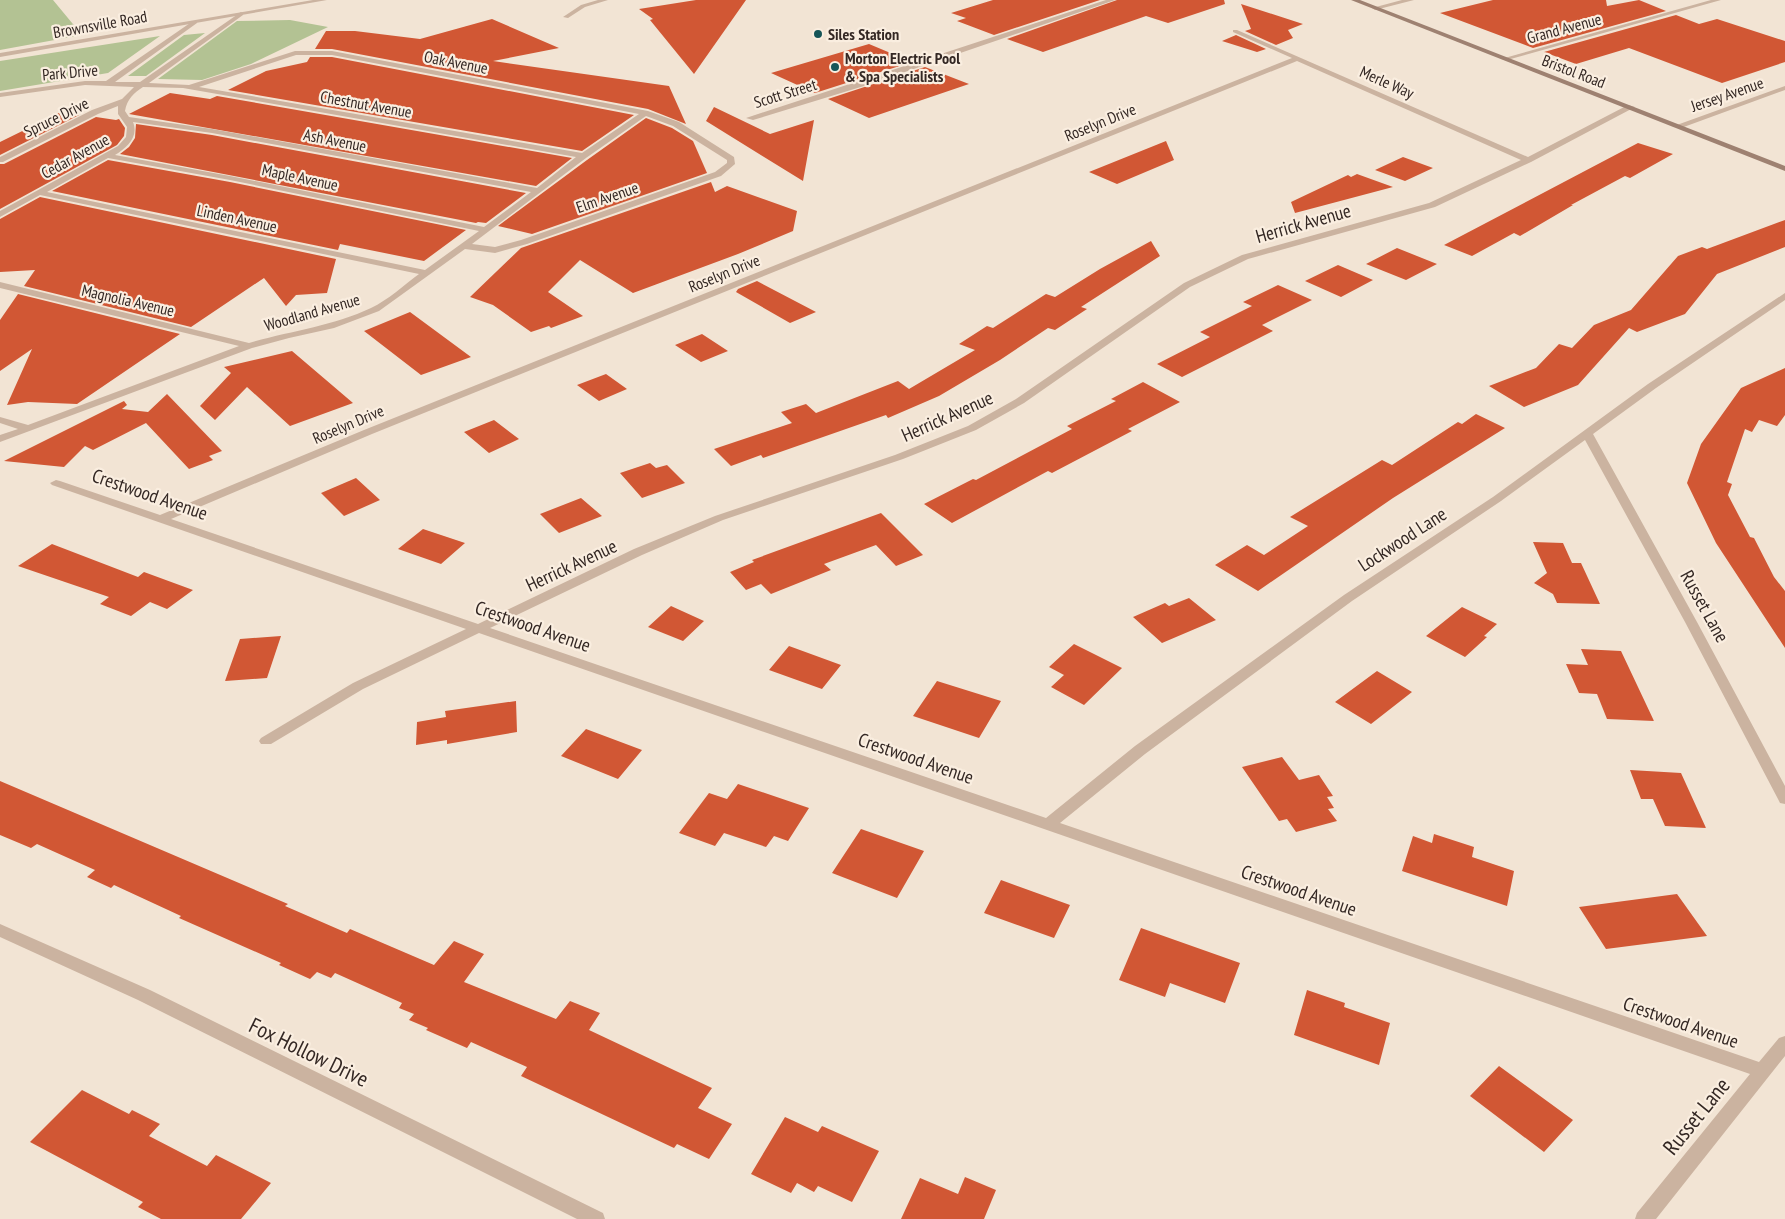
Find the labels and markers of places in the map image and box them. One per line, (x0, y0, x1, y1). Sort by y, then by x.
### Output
place label: Siles Station (828, 24, 899, 44)
marker: Siles Station (812, 28, 824, 40)
place label: Morton Electric Pool & Spa Specialists (845, 48, 960, 86)
marker: Morton Electric Pool & Spa Specialists (829, 61, 841, 73)

